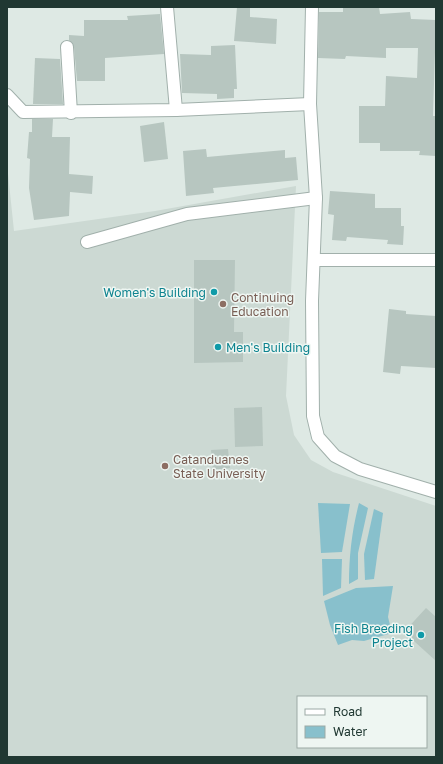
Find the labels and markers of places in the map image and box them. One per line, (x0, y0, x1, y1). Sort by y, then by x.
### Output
place label: Women's Building (103, 285, 206, 300)
marker: Women's Building (209, 287, 219, 297)
place label: Continuing Education (231, 290, 294, 319)
marker: Continuing Education (218, 299, 228, 309)
place label: Men's Building (226, 340, 310, 355)
marker: Men's Building (213, 342, 223, 352)
place label: Catanduanes State University (173, 452, 266, 481)
marker: Catanduanes State University (160, 461, 170, 471)
place label: Fish Breeding Project (334, 621, 413, 650)
marker: Fish Breeding Project (416, 630, 426, 640)

